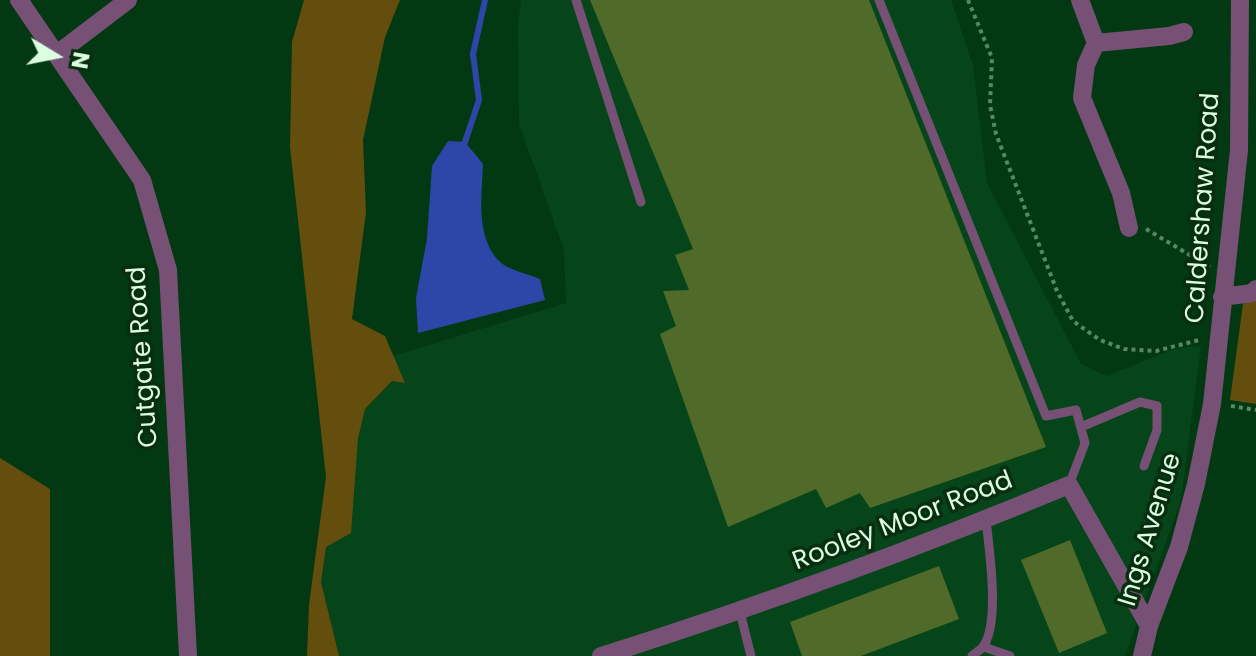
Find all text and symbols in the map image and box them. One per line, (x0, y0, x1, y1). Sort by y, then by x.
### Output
north arrow (16, 16, 96, 96)
text: N (63, 49, 97, 71)
street label: Caldershaw Road (1180, 92, 1228, 324)
street label: Cutgate Road (122, 265, 166, 449)
street label: Ings Avenue (1113, 450, 1189, 610)
street label: Rooley Moor Road (789, 466, 1017, 578)

